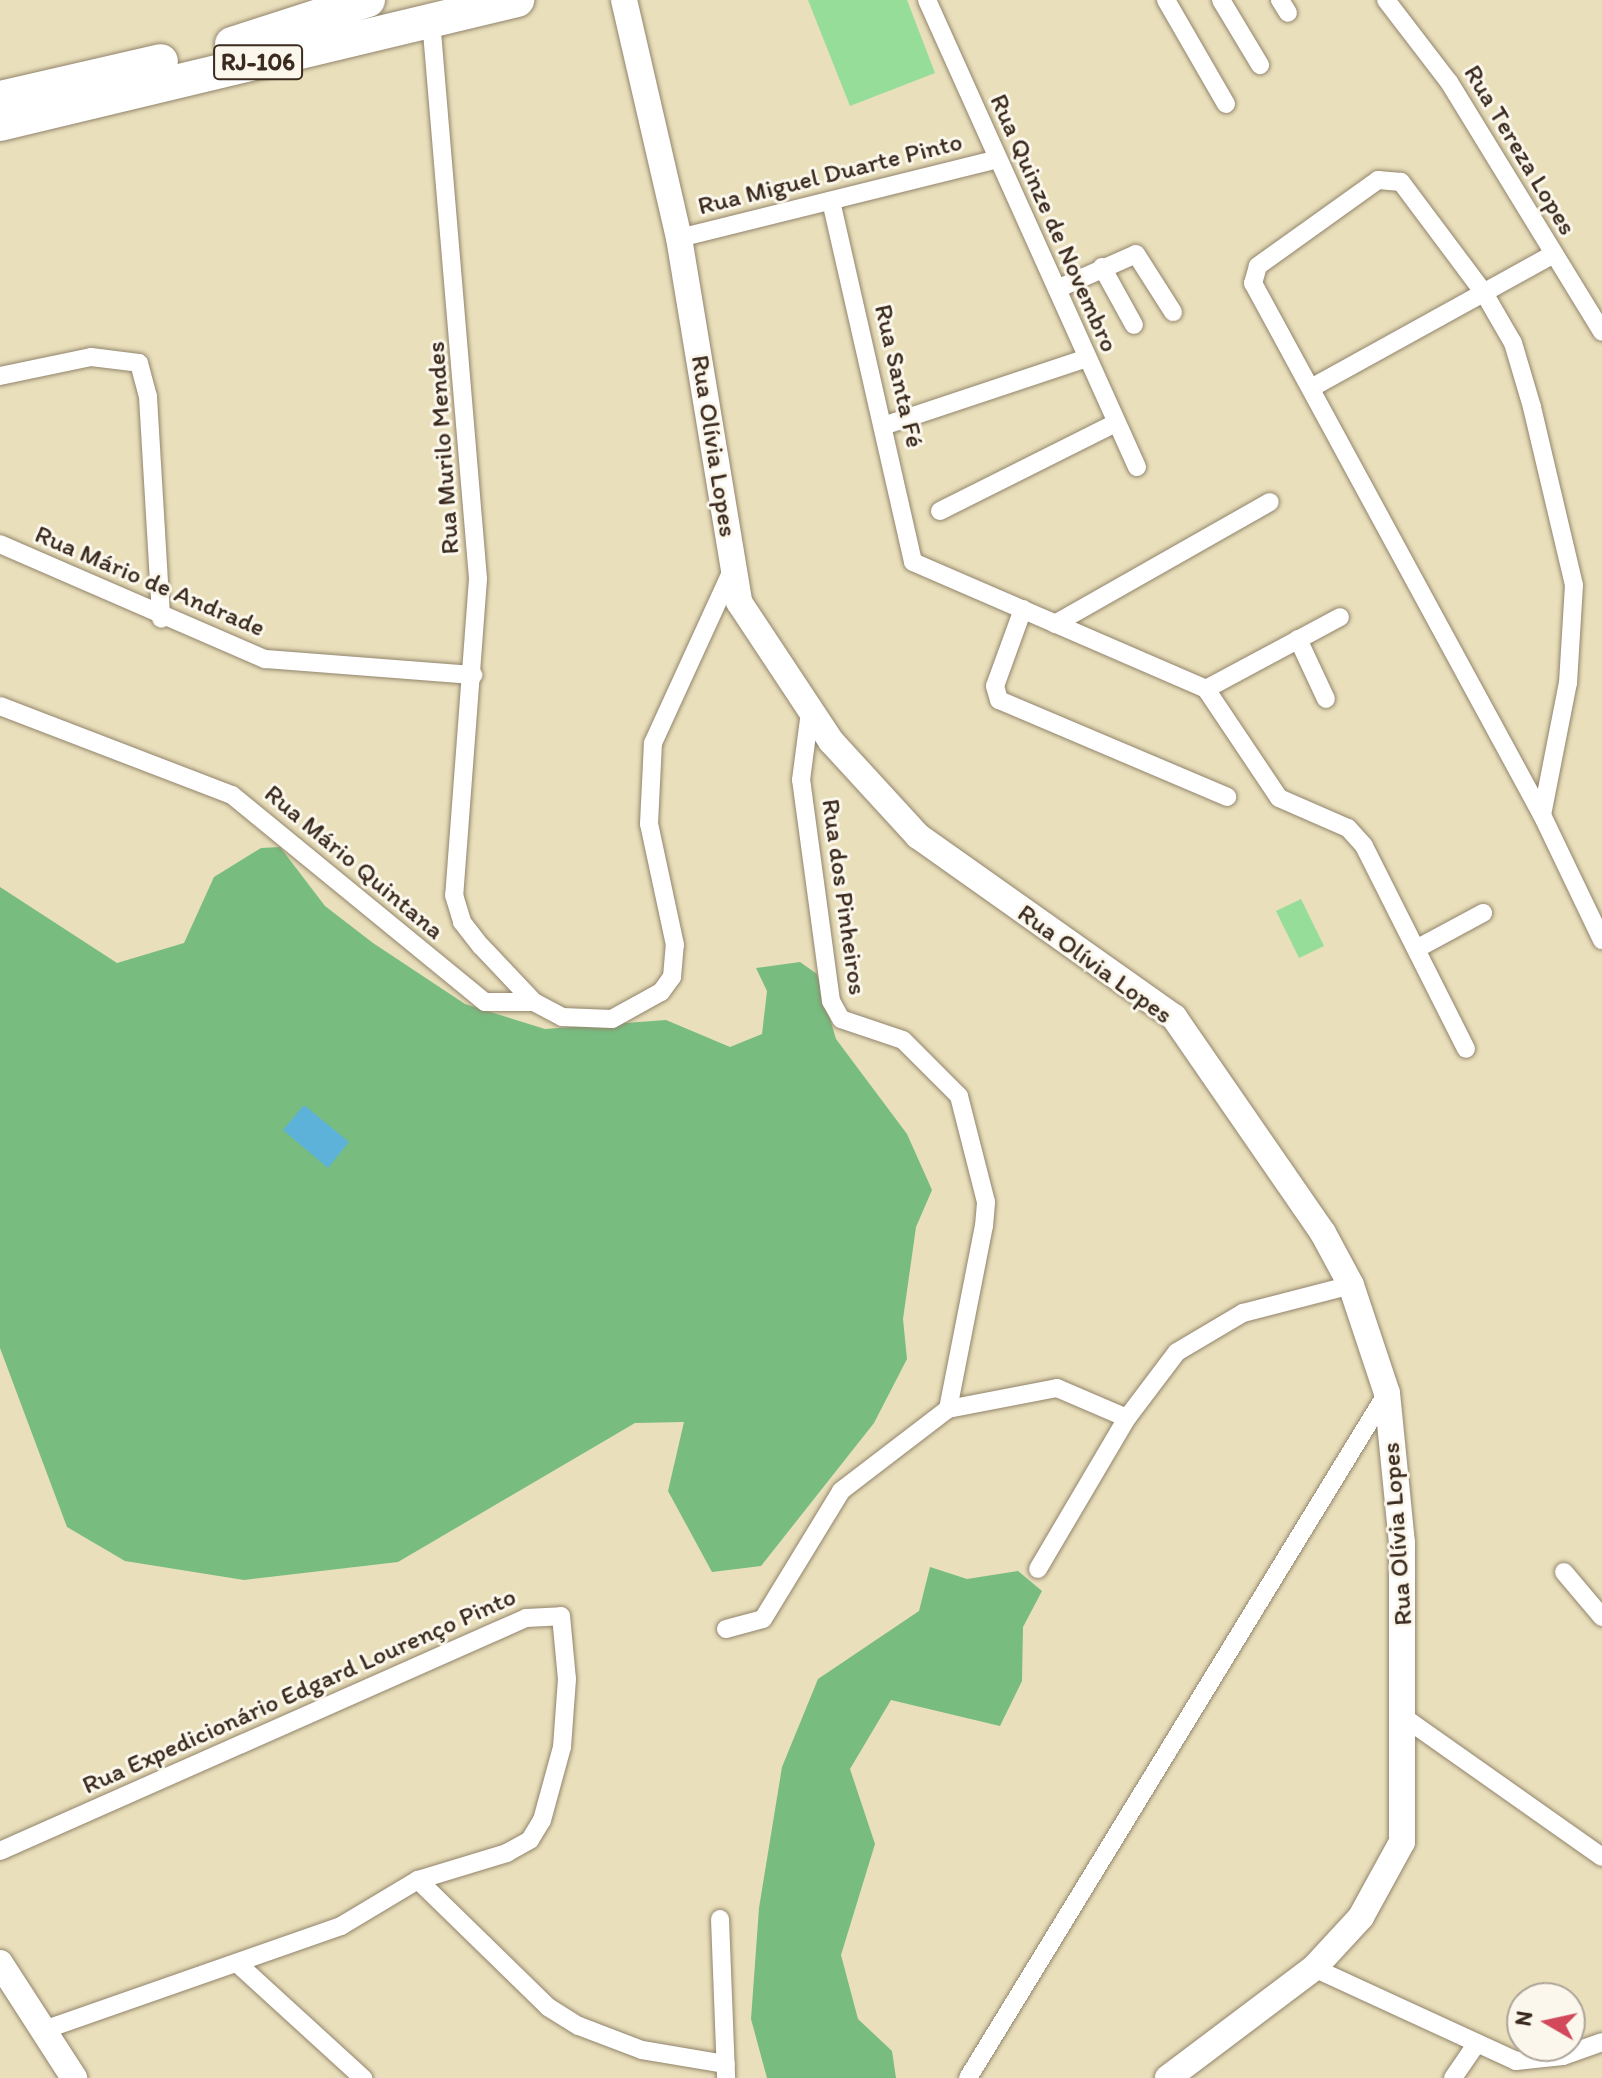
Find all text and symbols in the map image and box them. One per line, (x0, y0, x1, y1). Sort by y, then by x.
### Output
road number: RJ-106 (212, 42, 304, 82)
street label: Rua Tereza Lopes (1457, 60, 1583, 240)
street label: Rua Quinze de Novembro (983, 89, 1125, 357)
street label: Rua Miguel Duarte Pinto (695, 126, 965, 222)
street label: Rua Santa Fé (868, 302, 930, 450)
street label: Rua Murilo Mendes (420, 341, 466, 555)
street label: Rua Olívia Lopes (684, 353, 744, 539)
street label: Rua Mário de Andrade (30, 518, 270, 644)
street label: Rua Mário Quintana (258, 778, 450, 946)
street label: Rua dos Pinheiros (815, 797, 873, 997)
street label: Rua Olívia Lopes (1012, 898, 1178, 1030)
street label: Rua Olívia Lopes (1375, 1442, 1419, 1626)
street label: Rua Expedicionário Edgard Lourenço Pinto (78, 1581, 520, 1801)
north arrow (1506, 1982, 1586, 2062)
text: N (1509, 2009, 1538, 2028)

